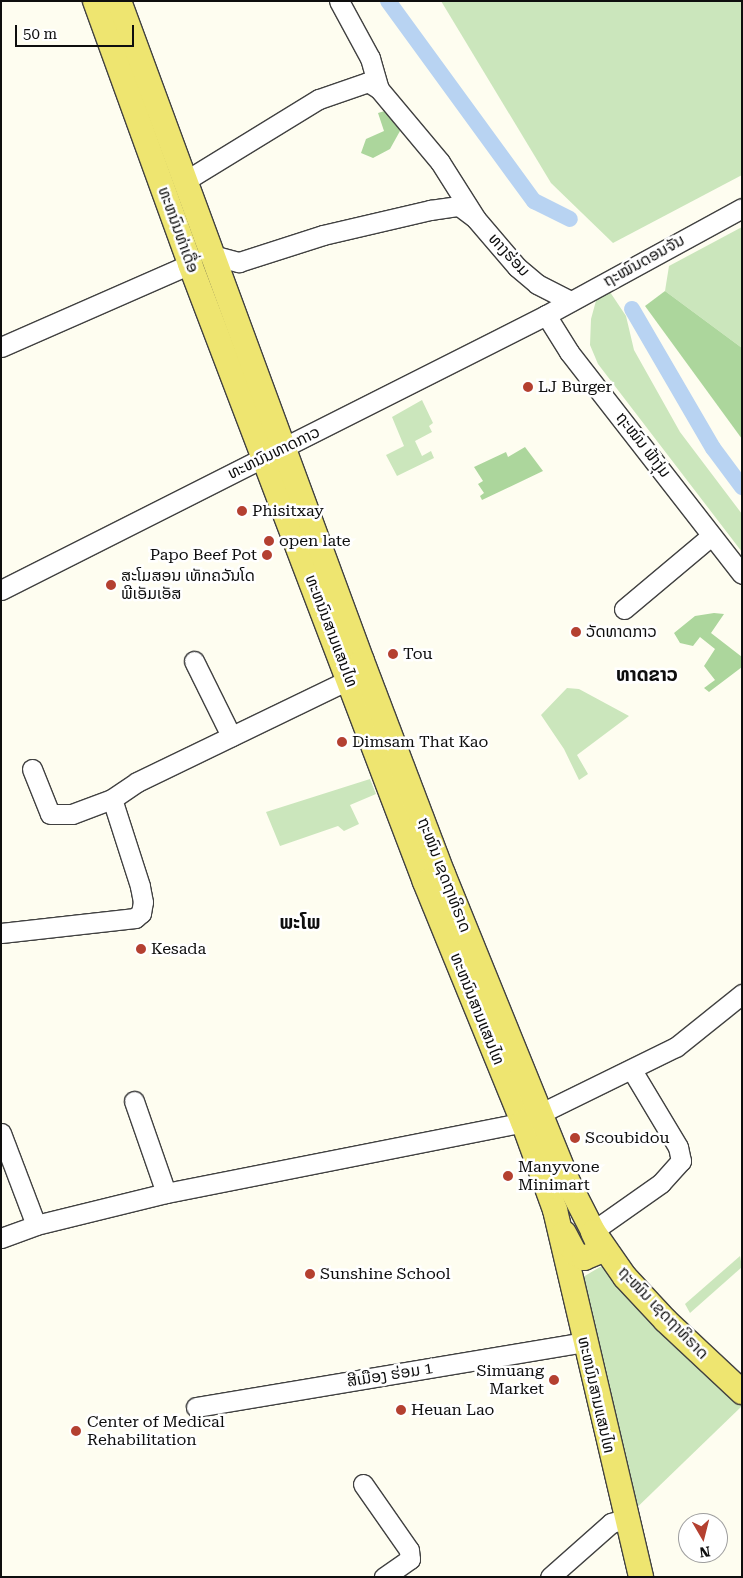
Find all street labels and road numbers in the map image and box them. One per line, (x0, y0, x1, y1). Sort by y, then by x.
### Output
street label: ທະຫນົນທ່າເດື່ອ (154, 184, 202, 276)
street label: ທາງຮ່ອມ (484, 229, 534, 281)
street label: ຖະໝົນດອນຈັນ (600, 231, 688, 291)
street label: ຖະໝົນ ຟ້າງຸ່ມ (611, 408, 675, 482)
street label: ທະຫນົນທາດກາວ (225, 422, 323, 484)
street label: ທະຫນົນສາມແສນໄທ (301, 572, 361, 690)
street label: ຖະໜົນ ເຊດຖາທິຣາດ (413, 815, 475, 935)
street label: ທະຫນົນສາມແສນໄທ (446, 950, 508, 1068)
street label: ຖະໜົນ ເຊດຖາທິຣາດ (614, 1263, 712, 1363)
street label: ທະຫນົນສາມແສນໄທ (573, 1335, 619, 1455)
street label: ສີເມືອງ ຮ່ອມ 1 (346, 1359, 434, 1391)

